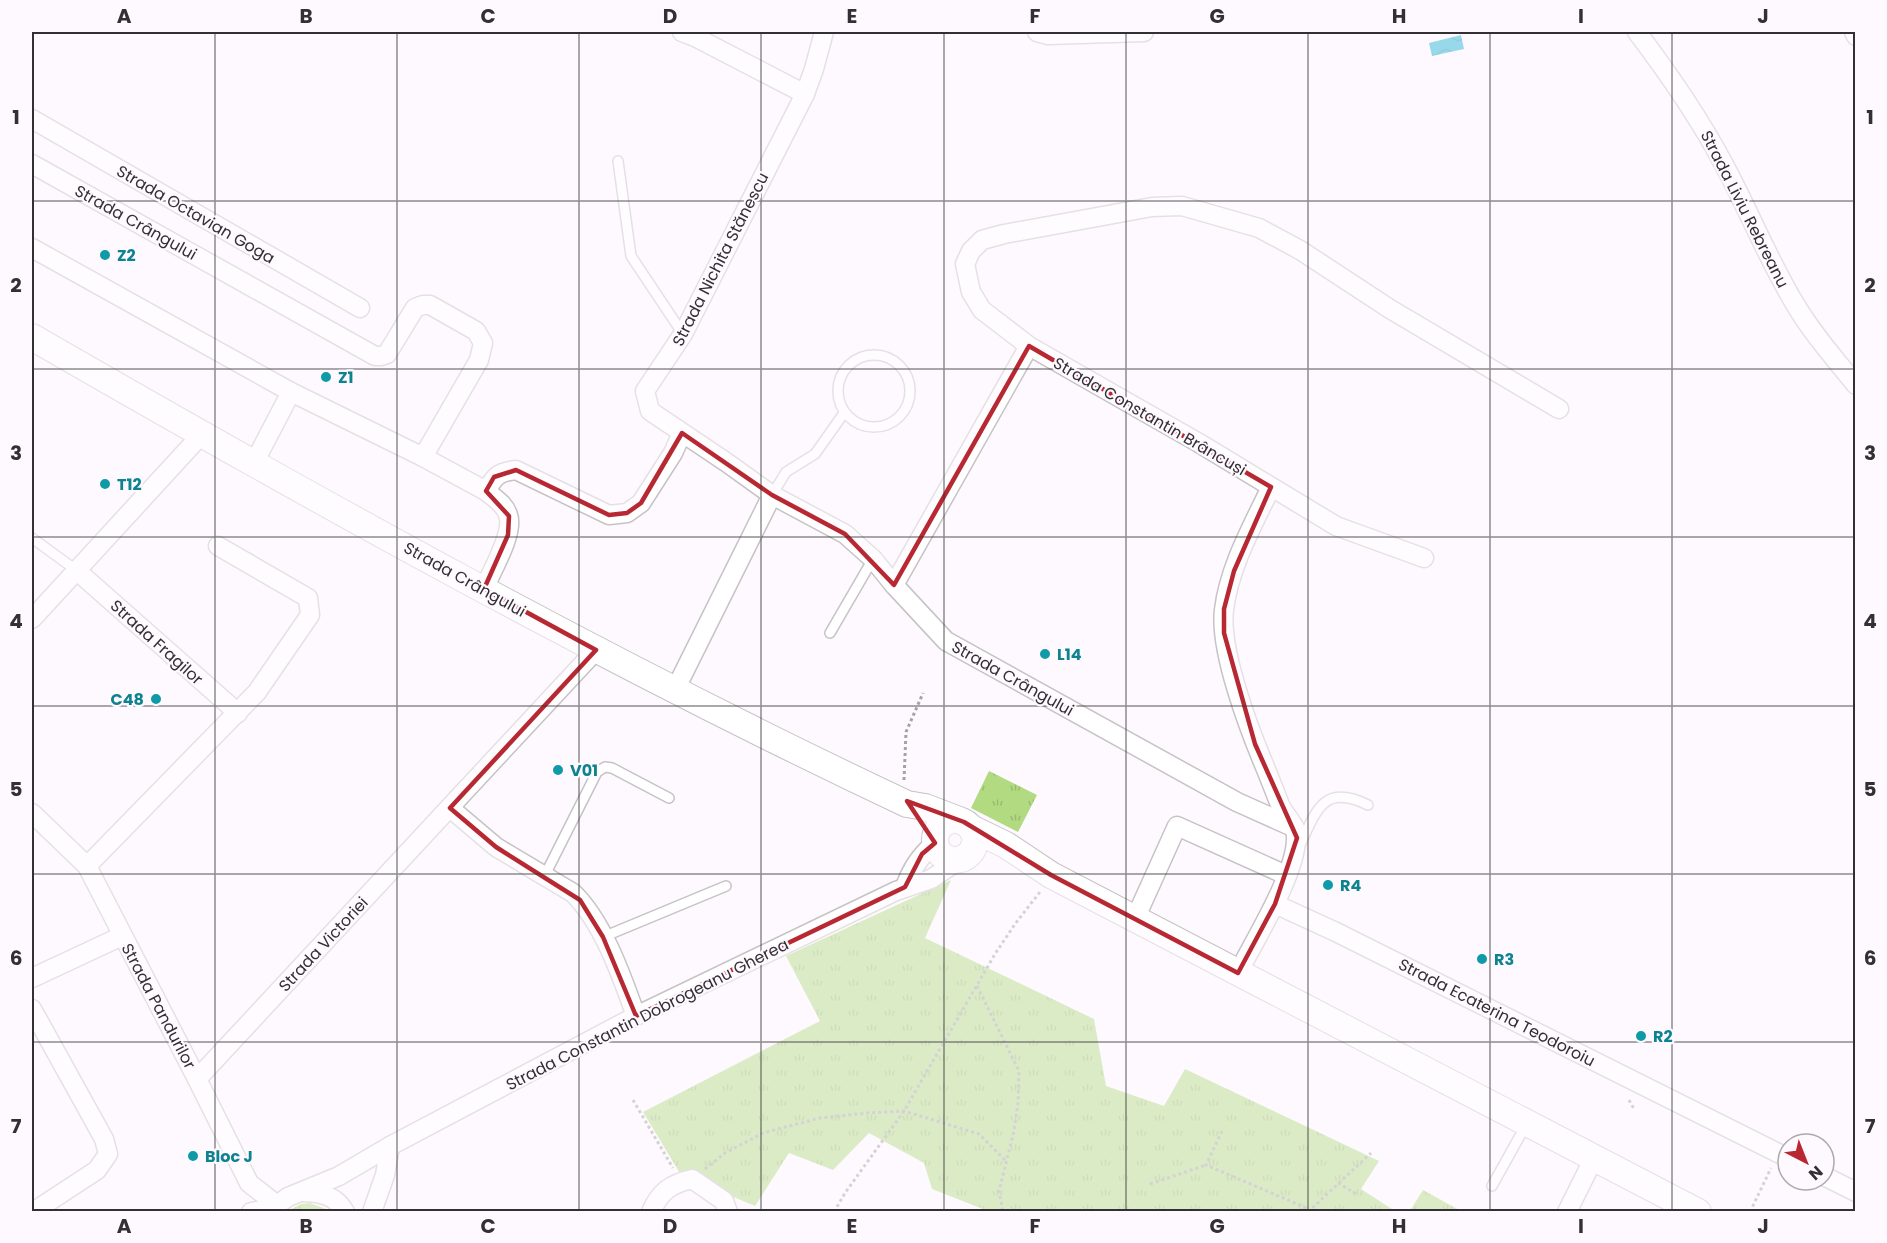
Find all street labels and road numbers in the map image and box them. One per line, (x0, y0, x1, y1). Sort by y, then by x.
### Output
street label: Strada Liviu Rebreanu (1695, 127, 1794, 292)
street label: Strada Octavian Goga (112, 160, 279, 269)
street label: Strada Nichita Stănescu (667, 168, 774, 350)
street label: Strada Crângului (71, 179, 201, 266)
street label: Strada Constantin Brâncuși (1049, 352, 1250, 481)
street label: Strada Crângului (400, 536, 530, 623)
street label: Strada Fragilor (105, 594, 208, 690)
street label: Strada Crângului (948, 635, 1078, 722)
street label: Strada Victoriei (273, 892, 373, 997)
street label: Strada Constantin Dobrogeanu Gherea (502, 933, 793, 1096)
street label: Strada Pandurilor (116, 939, 201, 1073)
street label: Strada Ecaterina Teodoroiu (1394, 953, 1599, 1072)

